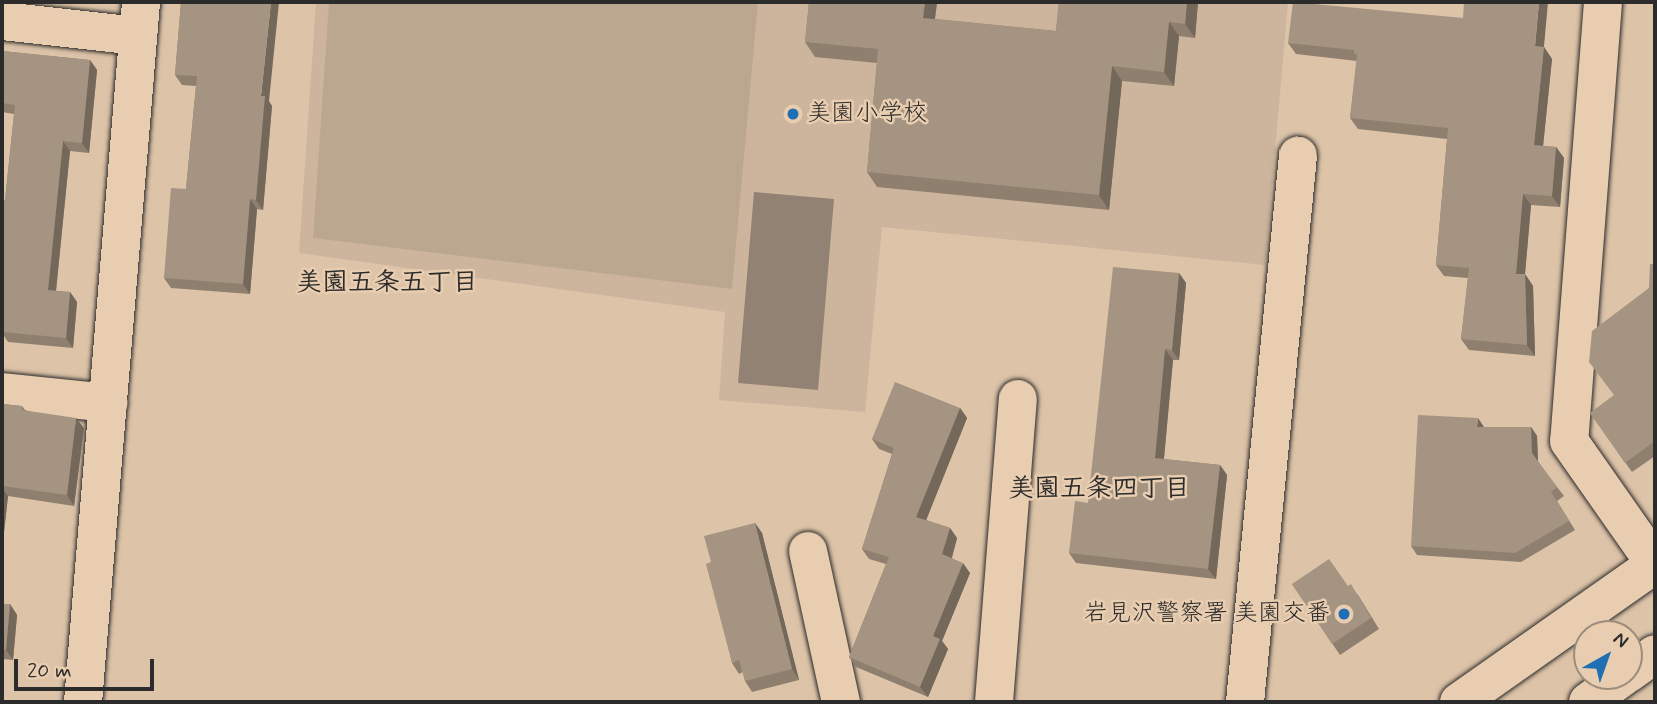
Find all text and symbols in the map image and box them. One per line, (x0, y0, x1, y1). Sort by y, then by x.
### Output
place label: 美園小学校 (807, 100, 927, 128)
marker: 美園小学校 (785, 106, 801, 122)
district label: 美園五条五丁目 (296, 268, 478, 300)
district label: 美園五条四丁目 (1008, 474, 1190, 506)
place label: 岩見沢警察署 美園交番 (1084, 600, 1330, 628)
marker: 岩見沢警察署 美園交番 (1336, 606, 1352, 622)
north arrow (1573, 620, 1643, 690)
text: N (1608, 626, 1633, 654)
scale bar (18, 644, 158, 688)
text: 20 m (27, 657, 72, 685)

